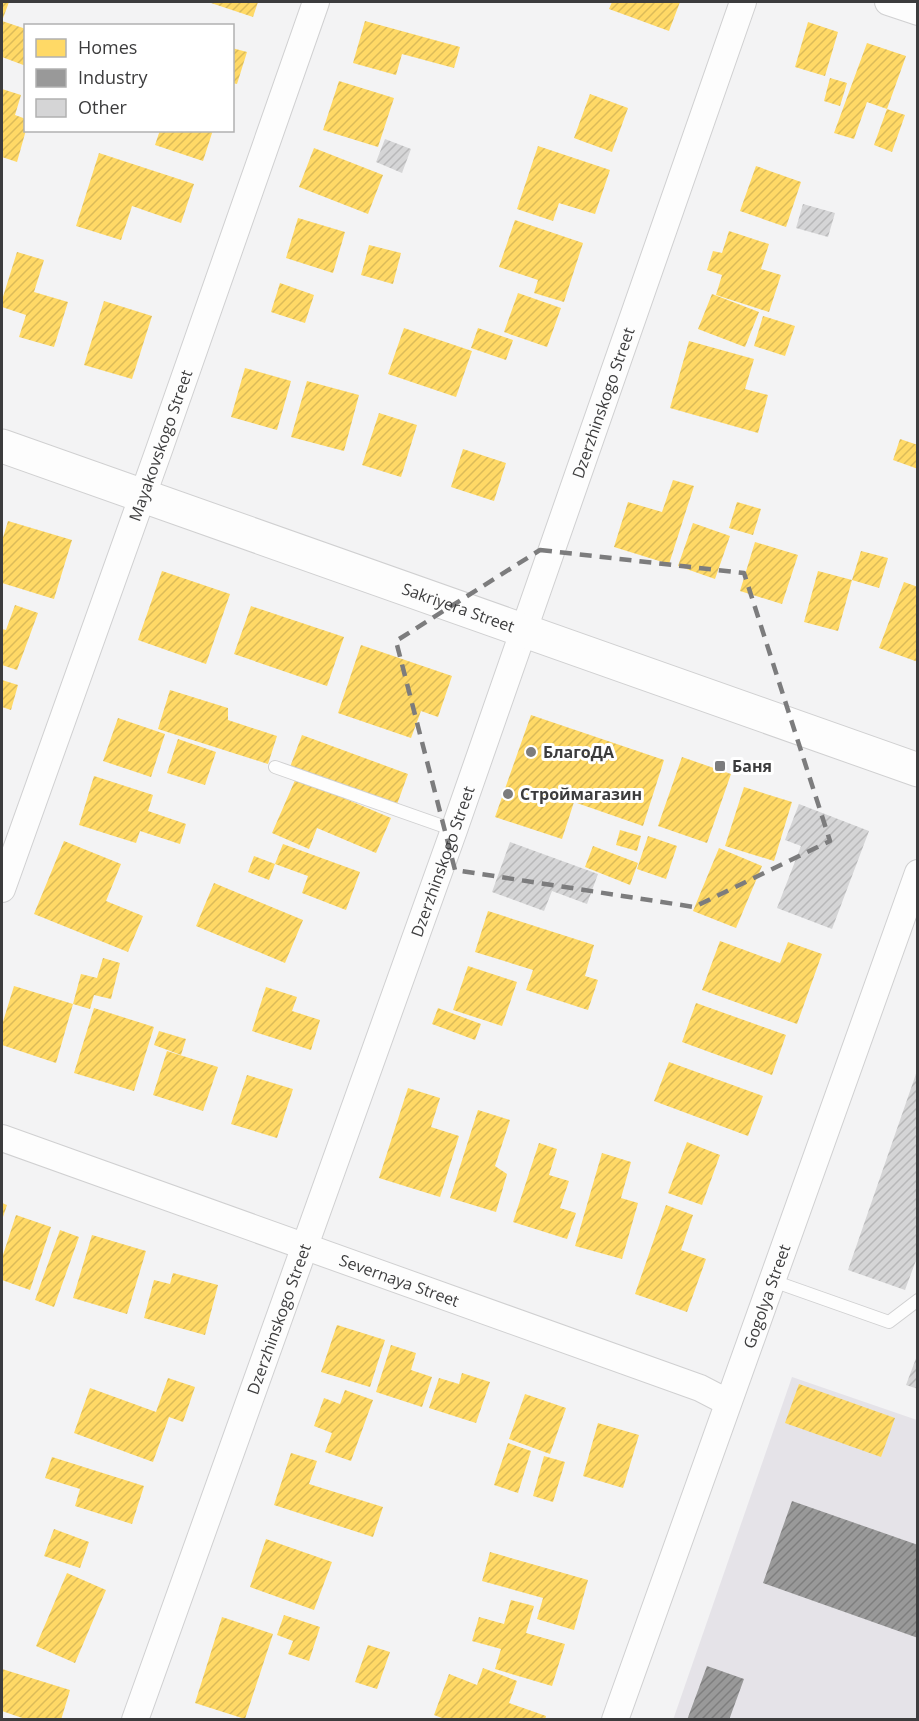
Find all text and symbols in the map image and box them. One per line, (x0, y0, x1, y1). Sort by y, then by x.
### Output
legend (24, 24, 234, 132)
text: Homes (78, 35, 137, 59)
text: Industry (78, 65, 148, 89)
text: Other (78, 95, 128, 119)
street label: Dzerzhinskogo Street (567, 324, 640, 481)
street label: Mayakovskogo Street (123, 367, 197, 524)
street label: Sakriyera Street (399, 577, 518, 638)
place label: БлагоДА (543, 741, 615, 763)
marker: БлагоДА (524, 745, 538, 759)
place label: Баня (732, 755, 772, 777)
marker: Баня (713, 759, 727, 773)
street label: Dzerzhinskogo Street (406, 783, 480, 940)
place label: Строймагазин (520, 783, 642, 805)
marker: Строймагазин (501, 787, 515, 801)
street label: Dzerzhinskogo Street (242, 1240, 316, 1397)
street label: Gogolya Street (738, 1241, 795, 1351)
street label: Severnaya Street (336, 1249, 462, 1312)

